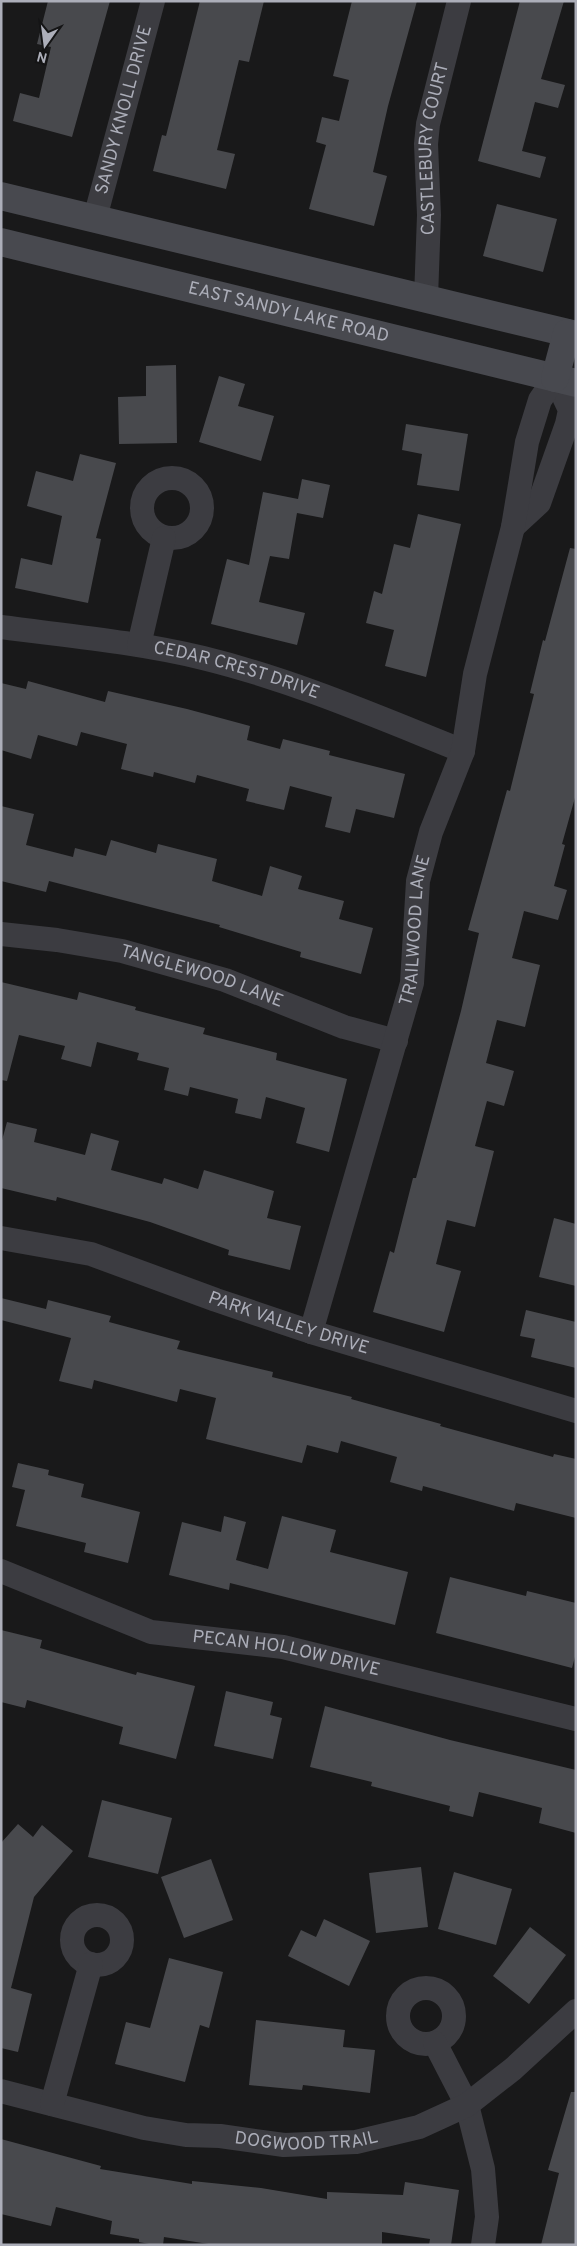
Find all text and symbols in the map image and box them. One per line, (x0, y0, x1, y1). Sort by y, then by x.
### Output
north arrow (20, 20, 70, 70)
street label: SANDY KNOLL DRIVE (90, 23, 158, 197)
text: N (35, 47, 49, 66)
street label: CASTLEBURY COURT (414, 60, 455, 236)
street label: EAST SANDY LAKE ROAD (186, 277, 391, 348)
street label: CEDAR CREST DRIVE (152, 636, 323, 705)
street label: TRAILWOOD LANE (394, 852, 436, 1009)
street label: TANGLEWOOD LANE (118, 940, 287, 1013)
street label: PARK VALLEY DRIVE (205, 1287, 372, 1360)
street label: PECAN HOLLOW DRIVE (191, 1625, 382, 1682)
street label: DOGWOOD TRAIL (233, 2126, 380, 2157)

